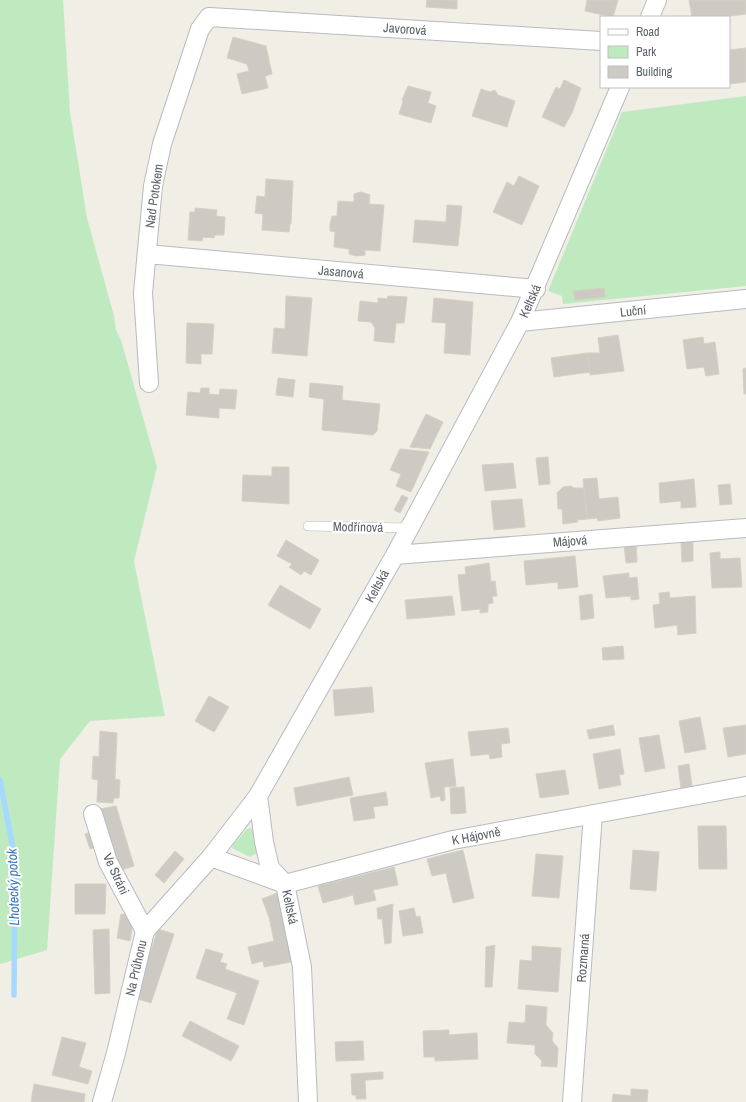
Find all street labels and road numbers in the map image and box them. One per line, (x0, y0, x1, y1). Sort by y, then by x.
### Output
street label: Javorová (383, 19, 427, 39)
street label: Nad Potokem (141, 163, 167, 229)
street label: Jasanová (318, 262, 365, 282)
street label: Keltská (515, 282, 545, 320)
street label: Luční (619, 301, 648, 321)
street label: Modřínová (333, 518, 383, 536)
street label: Májová (552, 531, 588, 551)
street label: Keltská (361, 567, 393, 605)
street label: K Hájovně (450, 823, 502, 849)
street label: Ve Stráni (99, 851, 133, 897)
street label: Keltská (278, 888, 302, 926)
street label: Rozmarná (573, 933, 593, 983)
street label: Na Průhonu (121, 938, 151, 998)

